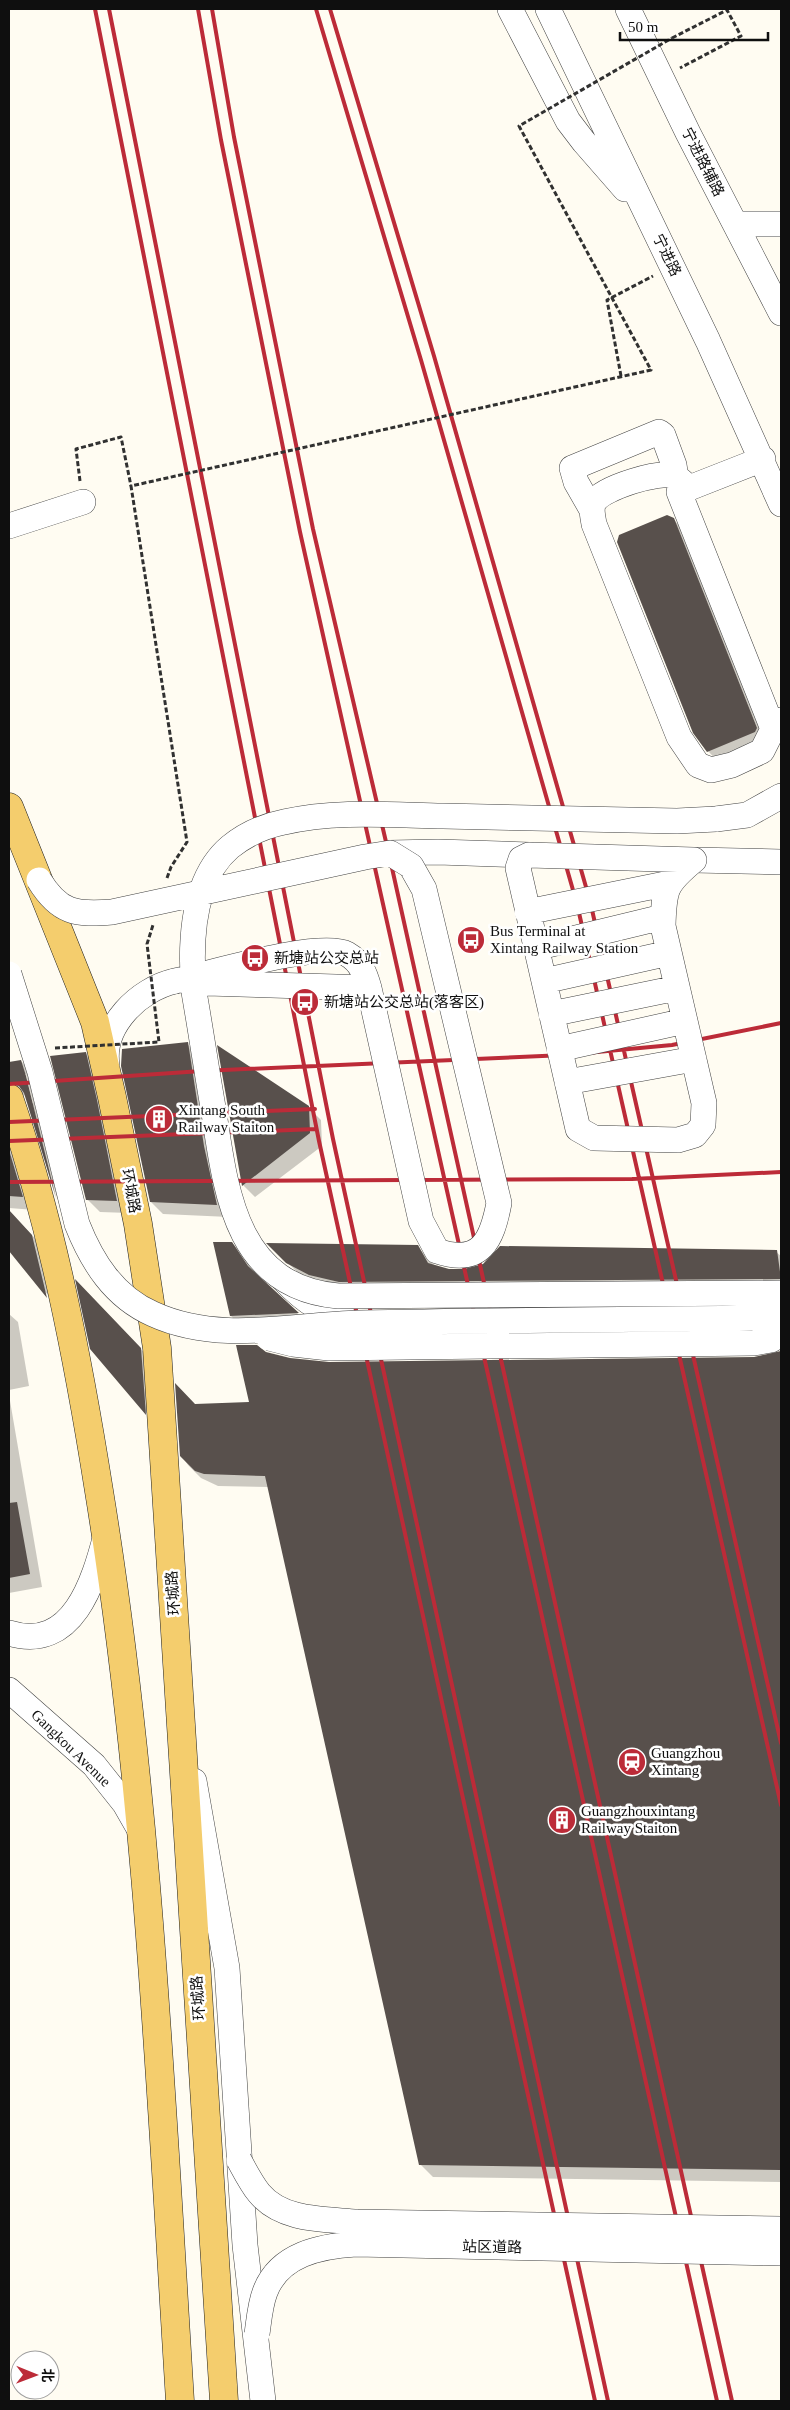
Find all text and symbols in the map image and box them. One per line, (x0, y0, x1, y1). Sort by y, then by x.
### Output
scale bar (620, 10, 768, 42)
text: 50 m (628, 19, 659, 35)
street label: 宁进路辅路 (679, 125, 727, 199)
street label: 宁进路 (650, 231, 684, 279)
place label: Bus Terminal at Xintang Railway Station (490, 923, 639, 956)
bus stop icon: Bus Terminal at Xintang Railway Station (456, 925, 486, 955)
bus stop icon: 新塘站公交总站 (240, 943, 270, 973)
place label: 新塘站公交总站 (274, 949, 379, 966)
bus stop icon: 新塘站公交总站(落客区) (290, 987, 320, 1017)
place label: 新塘站公交总站(落客区) (324, 993, 484, 1011)
place label: Xintang South Railway Staiton (178, 1102, 275, 1135)
building icon: Xintang South Railway Staiton (144, 1104, 174, 1134)
street label: 环城路 (119, 1167, 143, 1215)
street label: 环城路 (163, 1570, 183, 1616)
street label: Gangkou Avenue (28, 1706, 114, 1790)
place label: Guangzhou Xintang (651, 1745, 721, 1778)
station icon: Guangzhou Xintang (617, 1747, 647, 1777)
place label: Guangzhouxintang Railway Staiton (581, 1803, 696, 1836)
building icon: Guangzhouxintang Railway Staiton (547, 1805, 577, 1835)
street label: 环城路 (188, 1975, 208, 2021)
street label: 站区道路 (462, 2238, 522, 2256)
north arrow (10, 2350, 60, 2400)
text: 北 (40, 2368, 55, 2382)

